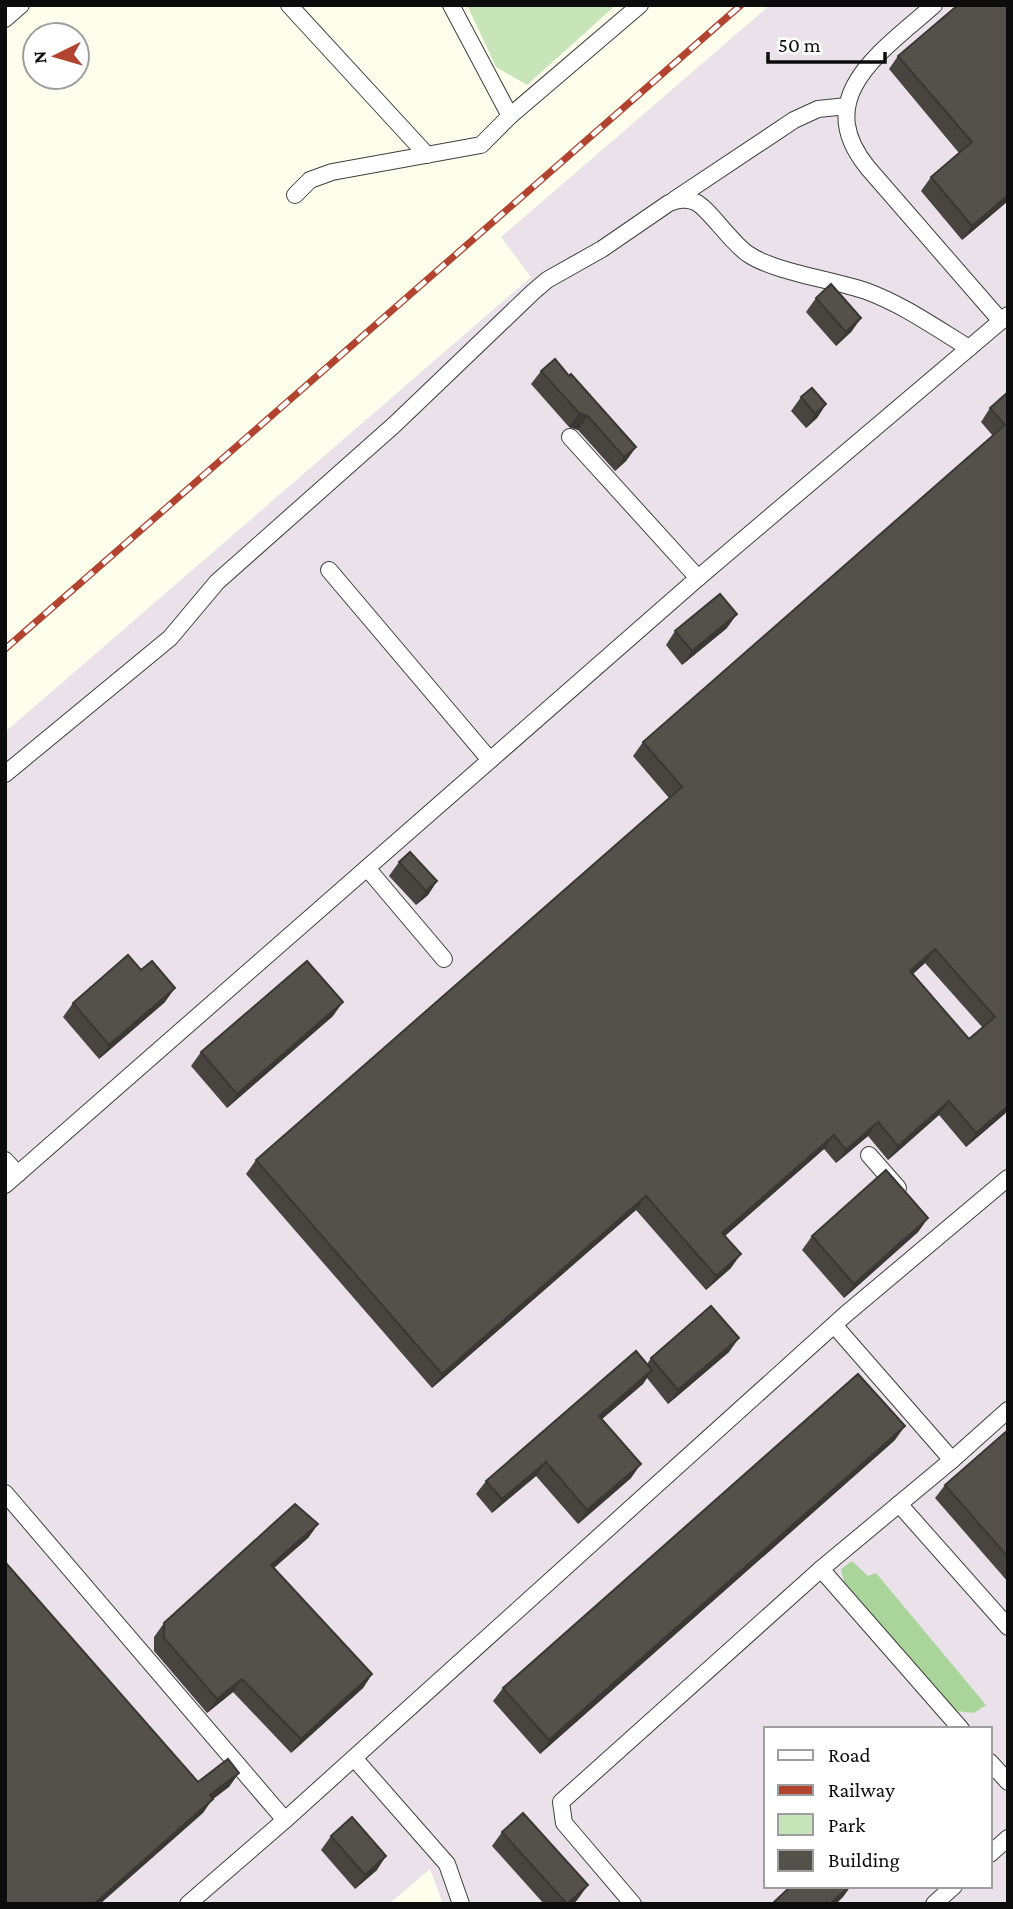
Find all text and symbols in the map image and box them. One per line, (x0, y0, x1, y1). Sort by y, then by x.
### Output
north arrow (21, 21, 91, 91)
scale bar (768, 21, 885, 65)
text: 50 m (778, 33, 821, 57)
text: N (29, 50, 51, 65)
legend (764, 1727, 992, 1888)
text: Road (828, 1743, 871, 1767)
text: Railway (828, 1778, 895, 1802)
text: Park (828, 1813, 865, 1837)
text: Building (828, 1848, 900, 1872)

